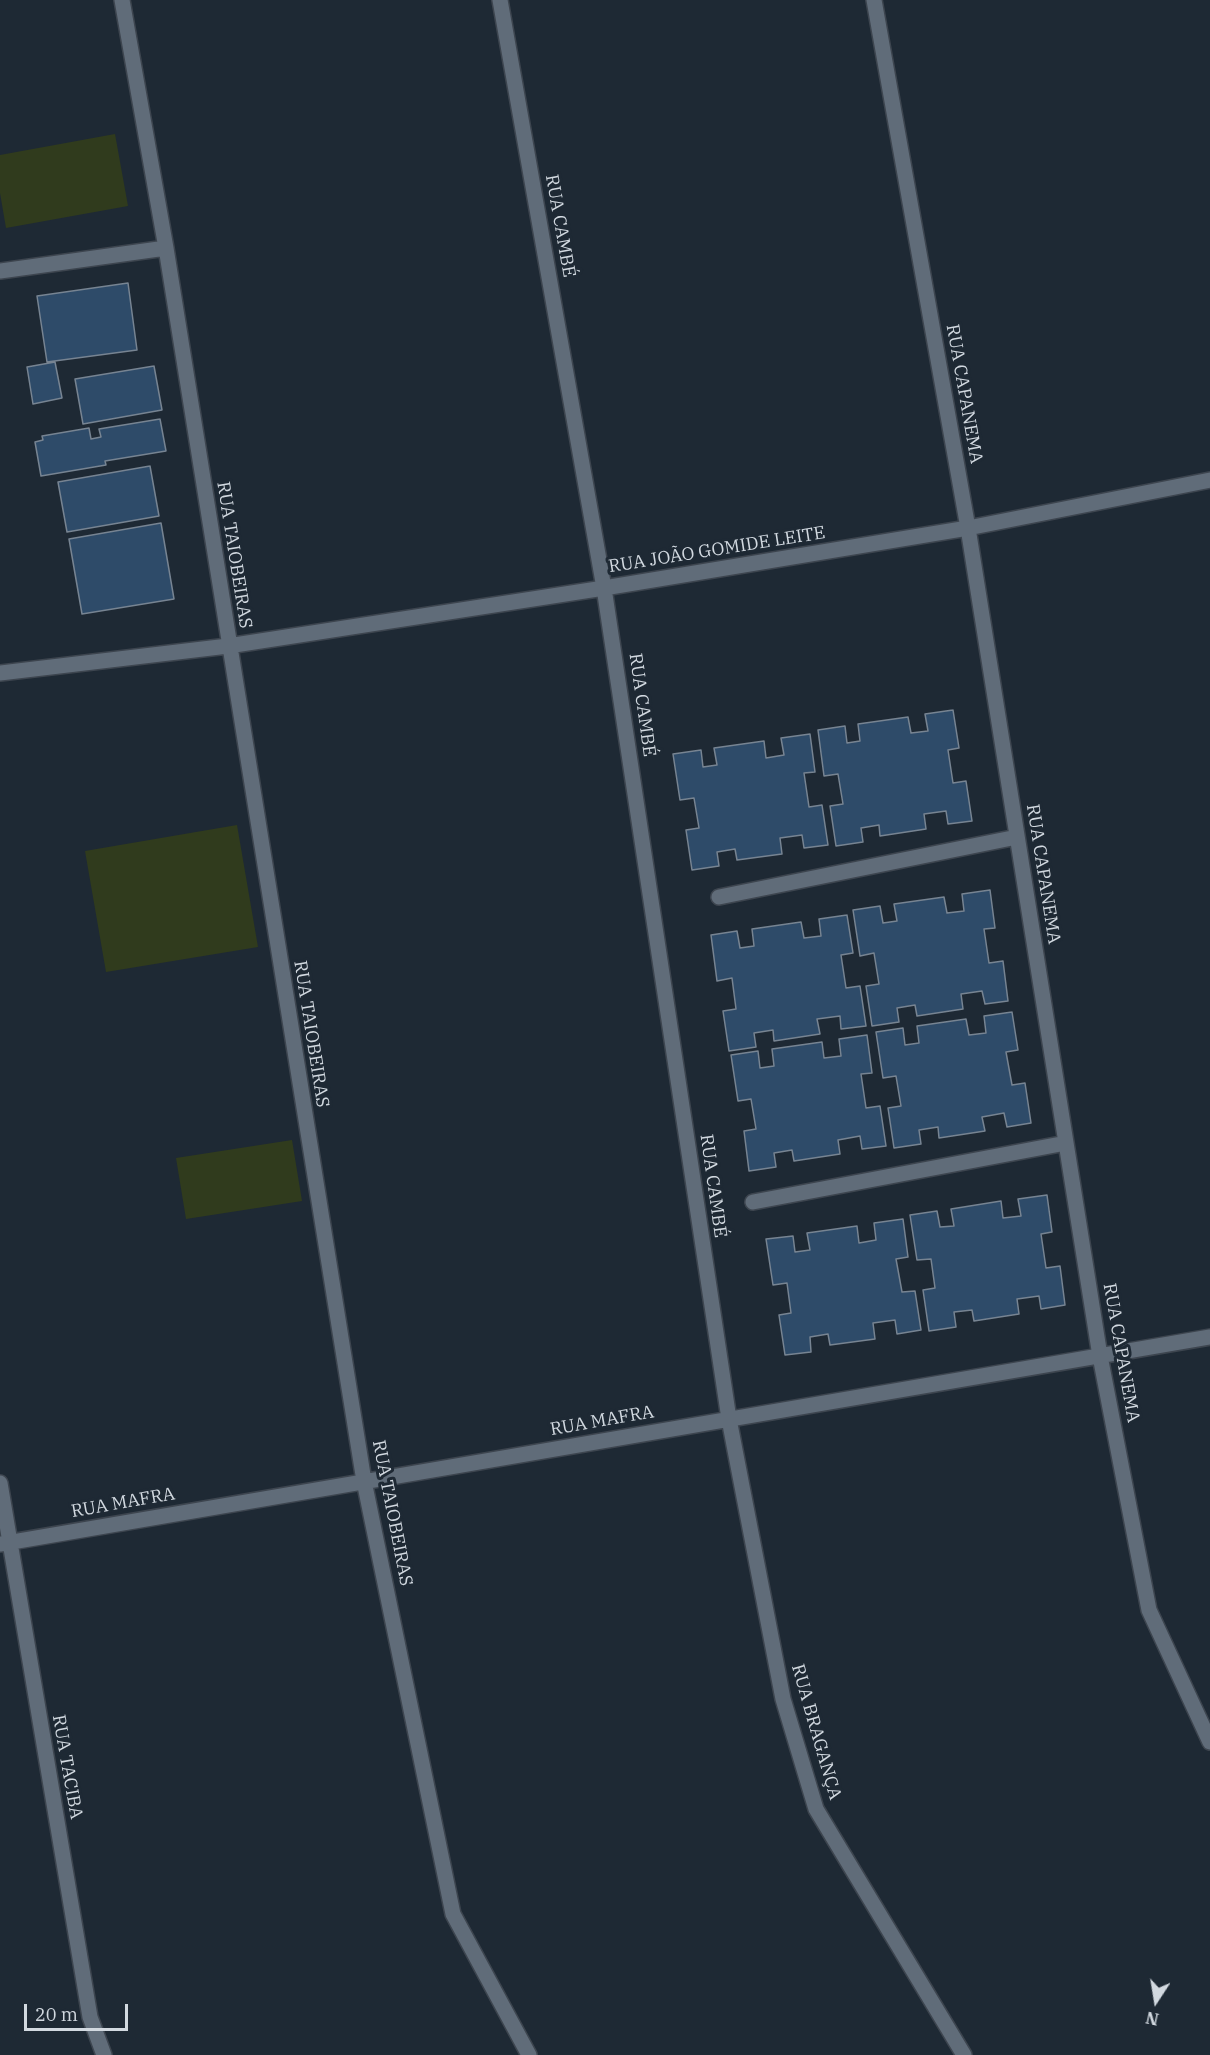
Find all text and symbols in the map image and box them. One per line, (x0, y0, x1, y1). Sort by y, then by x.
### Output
street label: RUA CAMBÉ (540, 173, 580, 279)
street label: RUA CAPANEMA (941, 323, 987, 465)
street label: RUA TAIOBEIRAS (212, 480, 256, 630)
street label: RUA JOÃO GOMIDE LEITE (607, 522, 827, 578)
street label: RUA CAMBÉ (624, 652, 660, 758)
street label: RUA CAPANEMA (1021, 803, 1065, 945)
street label: RUA TAIOBEIRAS (289, 959, 333, 1109)
street label: RUA CAMBÉ (695, 1133, 731, 1239)
street label: RUA CAPANEMA (1098, 1282, 1144, 1424)
street label: RUA MAFRA (548, 1401, 656, 1441)
street label: RUA TAIOBEIRAS (367, 1438, 417, 1588)
street label: RUA MAFRA (69, 1483, 177, 1523)
street label: RUA BRAGANÇA (786, 1662, 846, 1802)
street label: RUA TACIBA (47, 1713, 87, 1821)
north arrow (1126, 1971, 1186, 2031)
scale bar (27, 1992, 130, 2030)
text: 20 m (35, 2003, 78, 2026)
text: N (1144, 2008, 1161, 2030)

